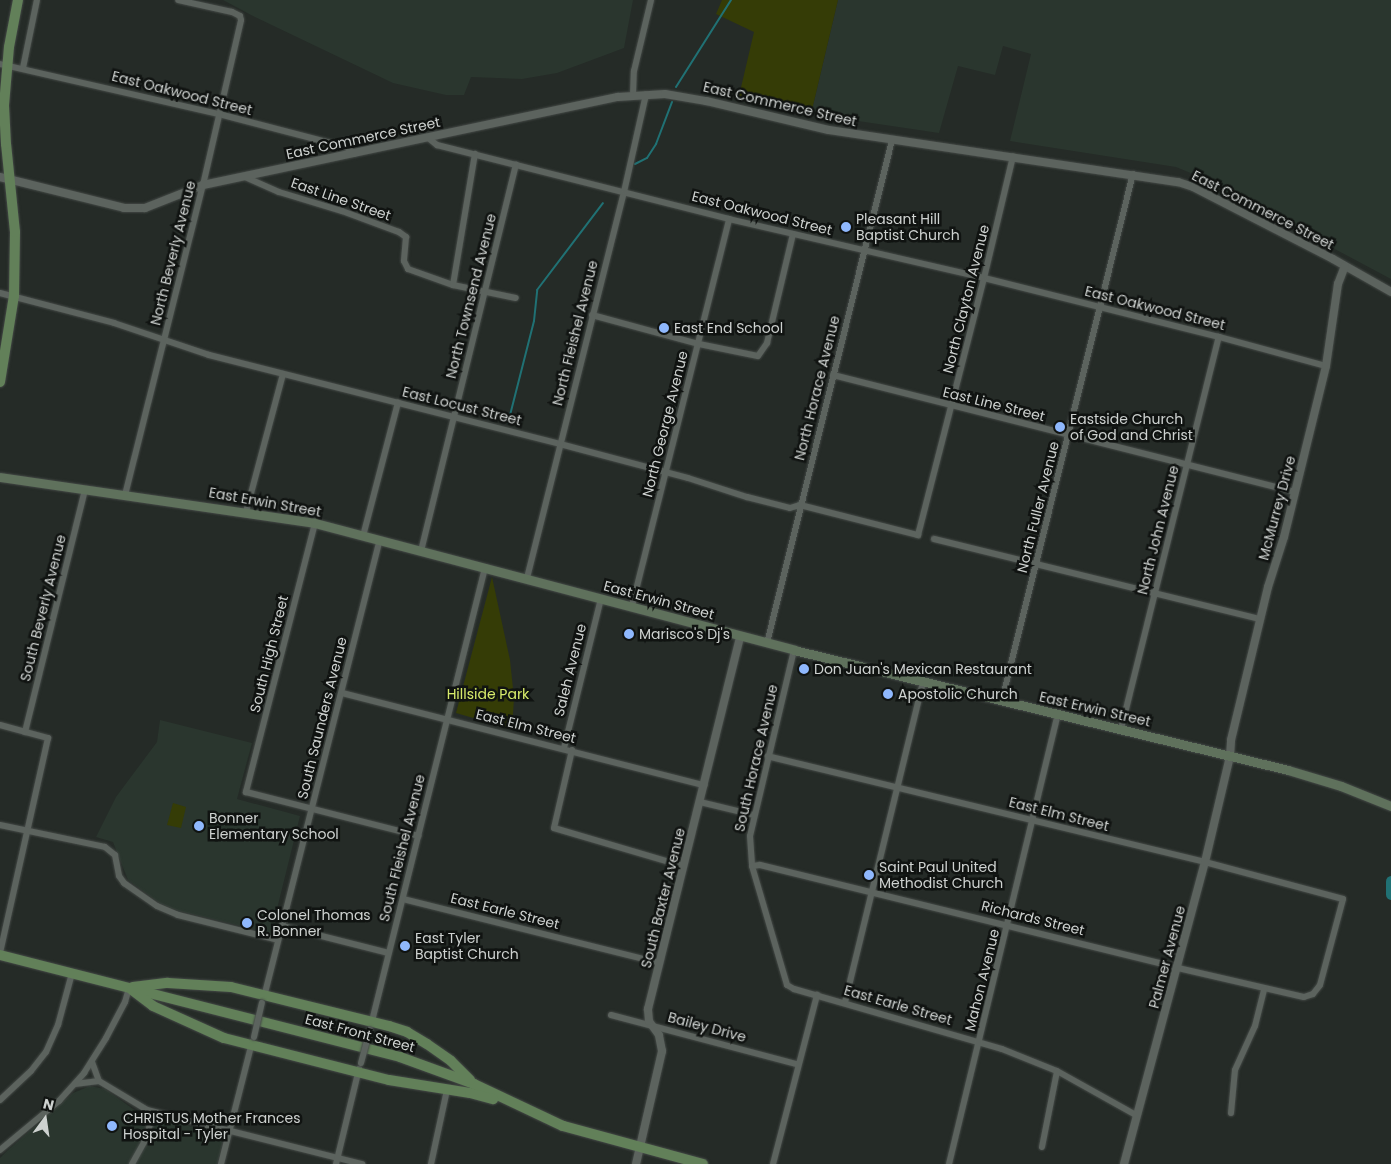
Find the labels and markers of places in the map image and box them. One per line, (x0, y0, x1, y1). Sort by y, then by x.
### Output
place label: Pleasant Hill Baptist Church (856, 211, 960, 243)
marker: Pleasant Hill Baptist Church (840, 221, 852, 233)
place label: East End School (674, 320, 783, 336)
marker: East End School (658, 322, 670, 334)
place label: Eastside Church of God and Christ (1070, 411, 1193, 444)
marker: Eastside Church of God and Christ (1054, 421, 1066, 433)
place label: Marisco's Dj's (639, 626, 730, 642)
marker: Marisco's Dj's (623, 628, 635, 640)
place label: Don Juan's Mexican Restaurant (814, 661, 1032, 677)
marker: Don Juan's Mexican Restaurant (798, 663, 810, 675)
place label: Apostolic Church (898, 686, 1018, 702)
marker: Apostolic Church (882, 688, 894, 700)
place label: Bonner Elementary School (209, 810, 339, 842)
marker: Bonner Elementary School (193, 820, 205, 832)
place label: Saint Paul United Methodist Church (879, 859, 1003, 892)
marker: Saint Paul United Methodist Church (863, 869, 875, 881)
place label: Colonel Thomas R. Bonner (257, 907, 371, 940)
marker: Colonel Thomas R. Bonner (241, 917, 253, 929)
place label: East Tyler Baptist Church (415, 930, 519, 962)
marker: East Tyler Baptist Church (399, 940, 411, 952)
place label: CHRISTUS Mother Frances Hospital - Tyler (123, 1110, 301, 1142)
marker: CHRISTUS Mother Frances Hospital - Tyler (105, 1119, 119, 1133)

